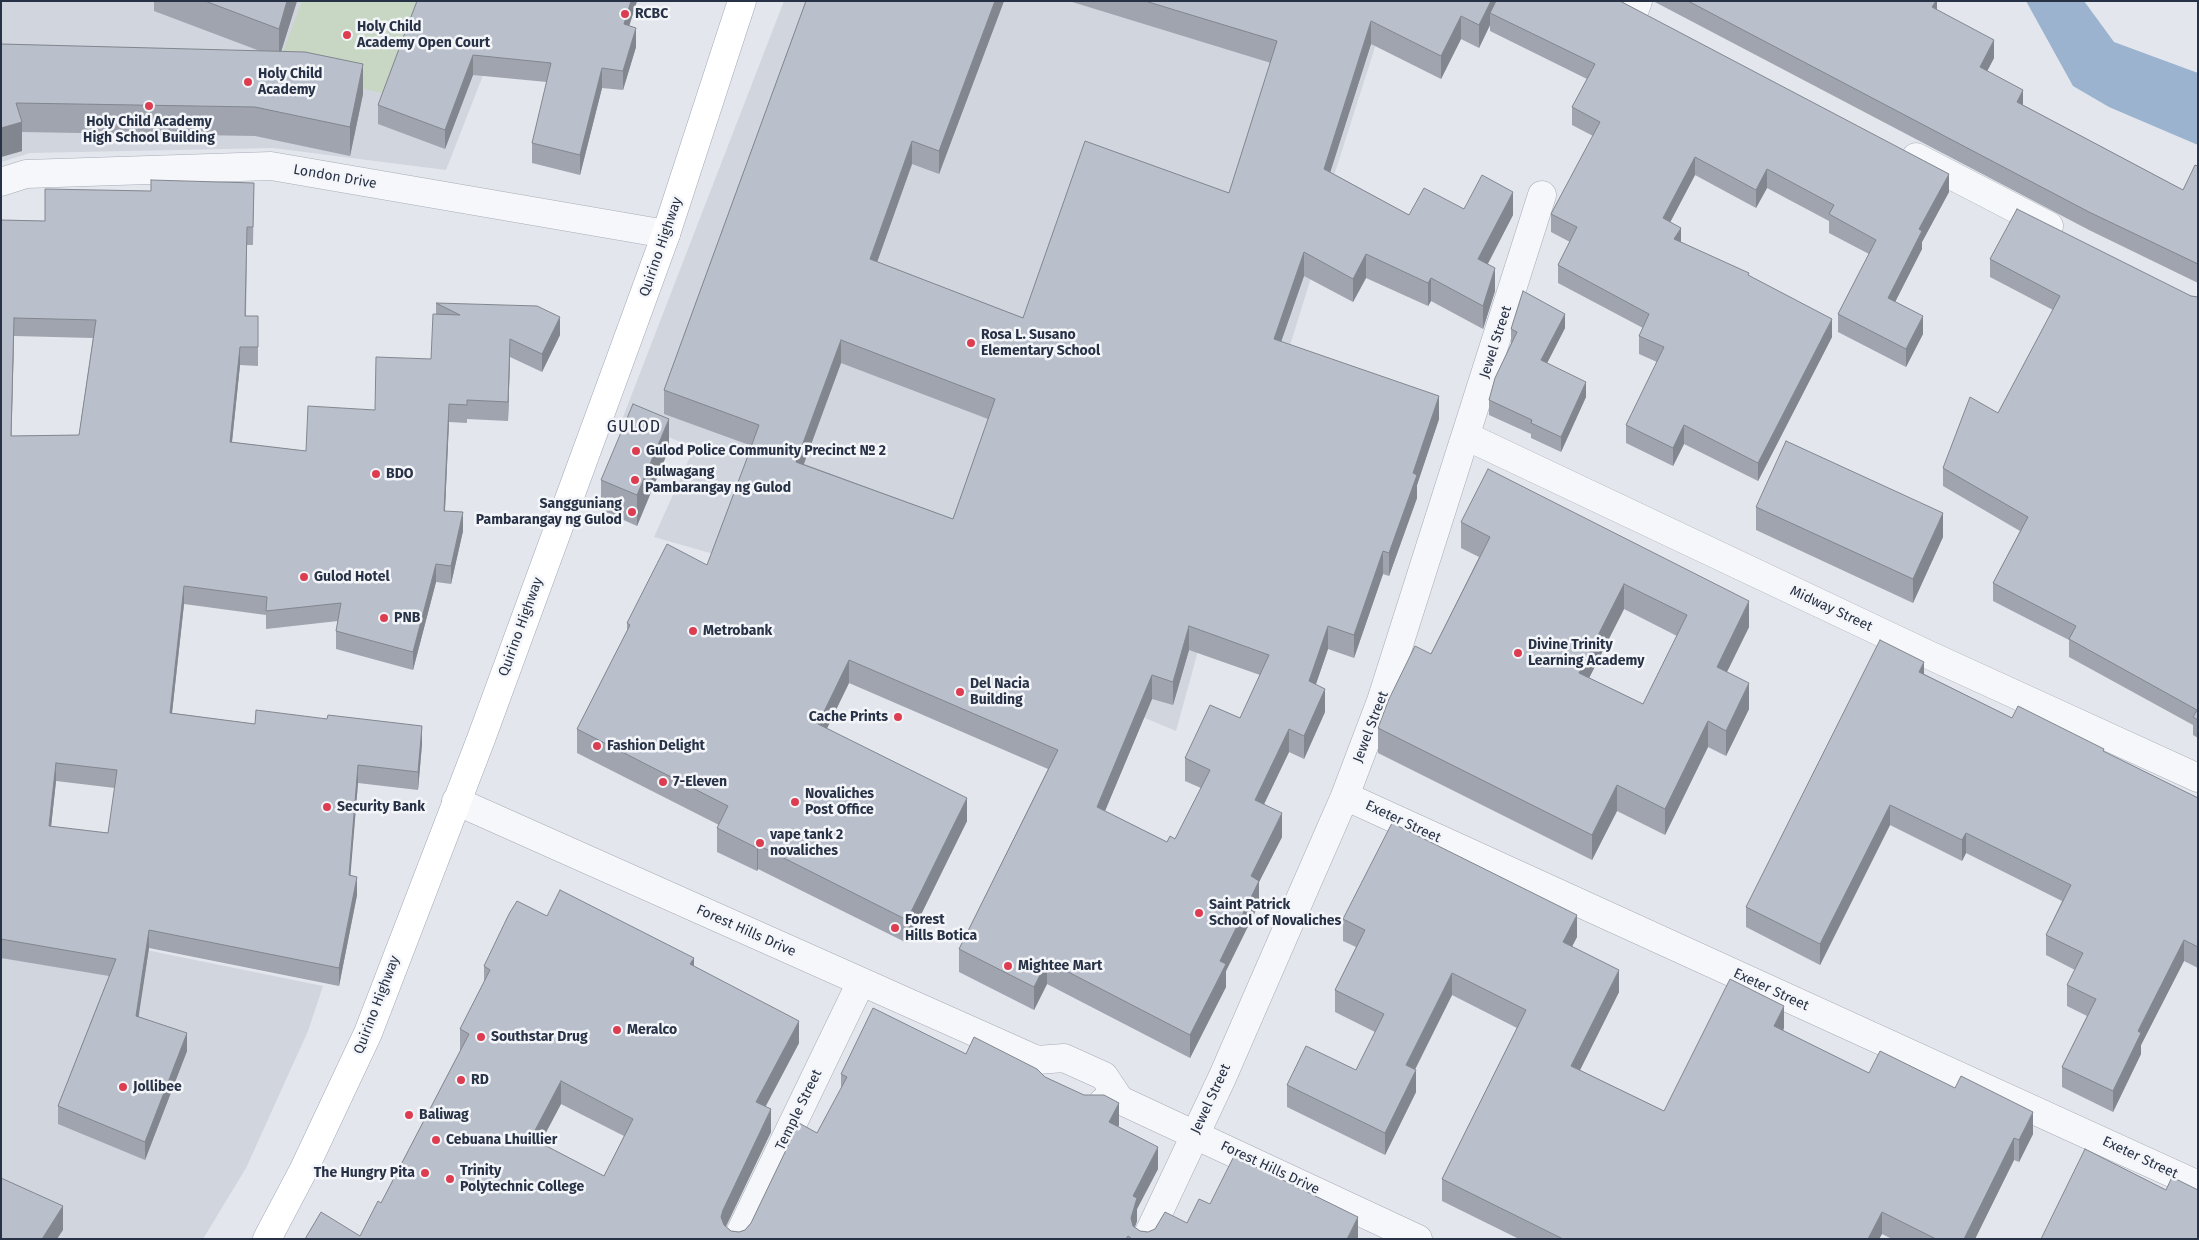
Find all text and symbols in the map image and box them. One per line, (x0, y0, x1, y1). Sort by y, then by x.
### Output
place label: RCBC (635, 6, 668, 22)
marker: RCBC (619, 8, 631, 20)
place label: Holy Child Academy Open Court (357, 19, 490, 52)
marker: Holy Child Academy Open Court (341, 29, 353, 41)
place label: Holy Child Academy (258, 66, 323, 98)
marker: Holy Child Academy (242, 76, 254, 88)
marker: Holy Child Academy High School Building (143, 100, 155, 112)
place label: Holy Child Academy High School Building (83, 114, 215, 146)
street label: London Drive (292, 161, 378, 193)
street label: Quirino Highway (636, 195, 686, 299)
street label: Jewel Street (1476, 304, 1516, 380)
place label: Rosa L. Susano Elementary School (981, 327, 1100, 360)
marker: Rosa L. Susano Elementary School (965, 337, 977, 349)
district label: GULOD (606, 418, 662, 438)
place label: Gulod Police Community Precinct № 2 (646, 443, 886, 459)
marker: Gulod Police Community Precinct № 2 (630, 445, 642, 457)
place label: Bulwagang Pambarangay ng Gulod (645, 464, 791, 497)
place label: BDO (386, 466, 413, 482)
marker: BDO (370, 468, 382, 480)
marker: Bulwagang Pambarangay ng Gulod (629, 474, 641, 486)
place label: Sangguniang Pambarangay ng Gulod (476, 496, 622, 528)
marker: Sangguniang Pambarangay ng Gulod (626, 506, 638, 518)
place label: Gulod Hotel (314, 569, 390, 585)
marker: Gulod Hotel (298, 571, 310, 583)
street label: Quirino Highway (495, 575, 547, 679)
street label: Midway Street (1787, 583, 1875, 635)
place label: PNB (394, 610, 420, 626)
marker: PNB (378, 612, 390, 624)
place label: Metrobank (703, 623, 772, 639)
marker: Metrobank (687, 625, 699, 637)
place label: Divine Trinity Learning Academy (1528, 637, 1644, 670)
marker: Divine Trinity Learning Academy (1512, 647, 1524, 659)
place label: Del Nacia Building (970, 676, 1030, 709)
marker: Del Nacia Building (954, 686, 966, 698)
street label: Jewel Street (1350, 689, 1392, 765)
place label: Cache Prints (809, 709, 888, 725)
marker: Cache Prints (892, 711, 904, 723)
place label: Fashion Delight (607, 738, 705, 754)
marker: Fashion Delight (591, 740, 603, 752)
place label: 7-Eleven (673, 774, 727, 790)
marker: 7-Eleven (657, 776, 669, 788)
place label: Novaliches Post Office (805, 786, 874, 819)
marker: Novaliches Post Office (789, 796, 801, 808)
street label: Exeter Street (1363, 797, 1443, 847)
place label: Security Bank (337, 799, 425, 815)
marker: Security Bank (321, 801, 333, 813)
place label: vape tank 2 novaliches (770, 827, 843, 860)
marker: vape tank 2 novaliches (754, 837, 766, 849)
place label: Saint Patrick School of Novaliches (1209, 897, 1341, 930)
street label: Forest Hills Drive (694, 902, 798, 960)
marker: Saint Patrick School of Novaliches (1193, 907, 1205, 919)
place label: Forest Hills Botica (905, 912, 977, 944)
marker: Forest Hills Botica (889, 922, 901, 934)
street label: Quirino Highway (350, 953, 404, 1057)
place label: Mightee Mart (1018, 958, 1102, 974)
marker: Mightee Mart (1002, 960, 1014, 972)
street label: Exeter Street (1731, 965, 1811, 1015)
place label: Meralco (627, 1022, 677, 1038)
marker: Meralco (611, 1024, 623, 1036)
place label: Southstar Drug (491, 1029, 588, 1045)
marker: Southstar Drug (475, 1031, 487, 1043)
street label: Jewel Street (1187, 1061, 1235, 1137)
street label: Temple Street (772, 1067, 826, 1153)
place label: RD (471, 1072, 489, 1088)
marker: RD (455, 1074, 467, 1086)
place label: Jollibee (133, 1079, 182, 1095)
marker: Jollibee (117, 1081, 129, 1093)
place label: Baliwag (419, 1107, 469, 1123)
marker: Baliwag (403, 1109, 415, 1121)
place label: Cebuana Lhuillier (446, 1132, 557, 1148)
street label: Exeter Street (2100, 1133, 2180, 1183)
marker: Cebuana Lhuillier (430, 1134, 442, 1146)
street label: Forest Hills Drive (1218, 1138, 1322, 1198)
place label: Trinity Polytechnic College (460, 1163, 584, 1196)
place label: The Hungry Pita (314, 1165, 415, 1181)
marker: The Hungry Pita (419, 1167, 431, 1179)
marker: Trinity Polytechnic College (444, 1173, 456, 1185)

